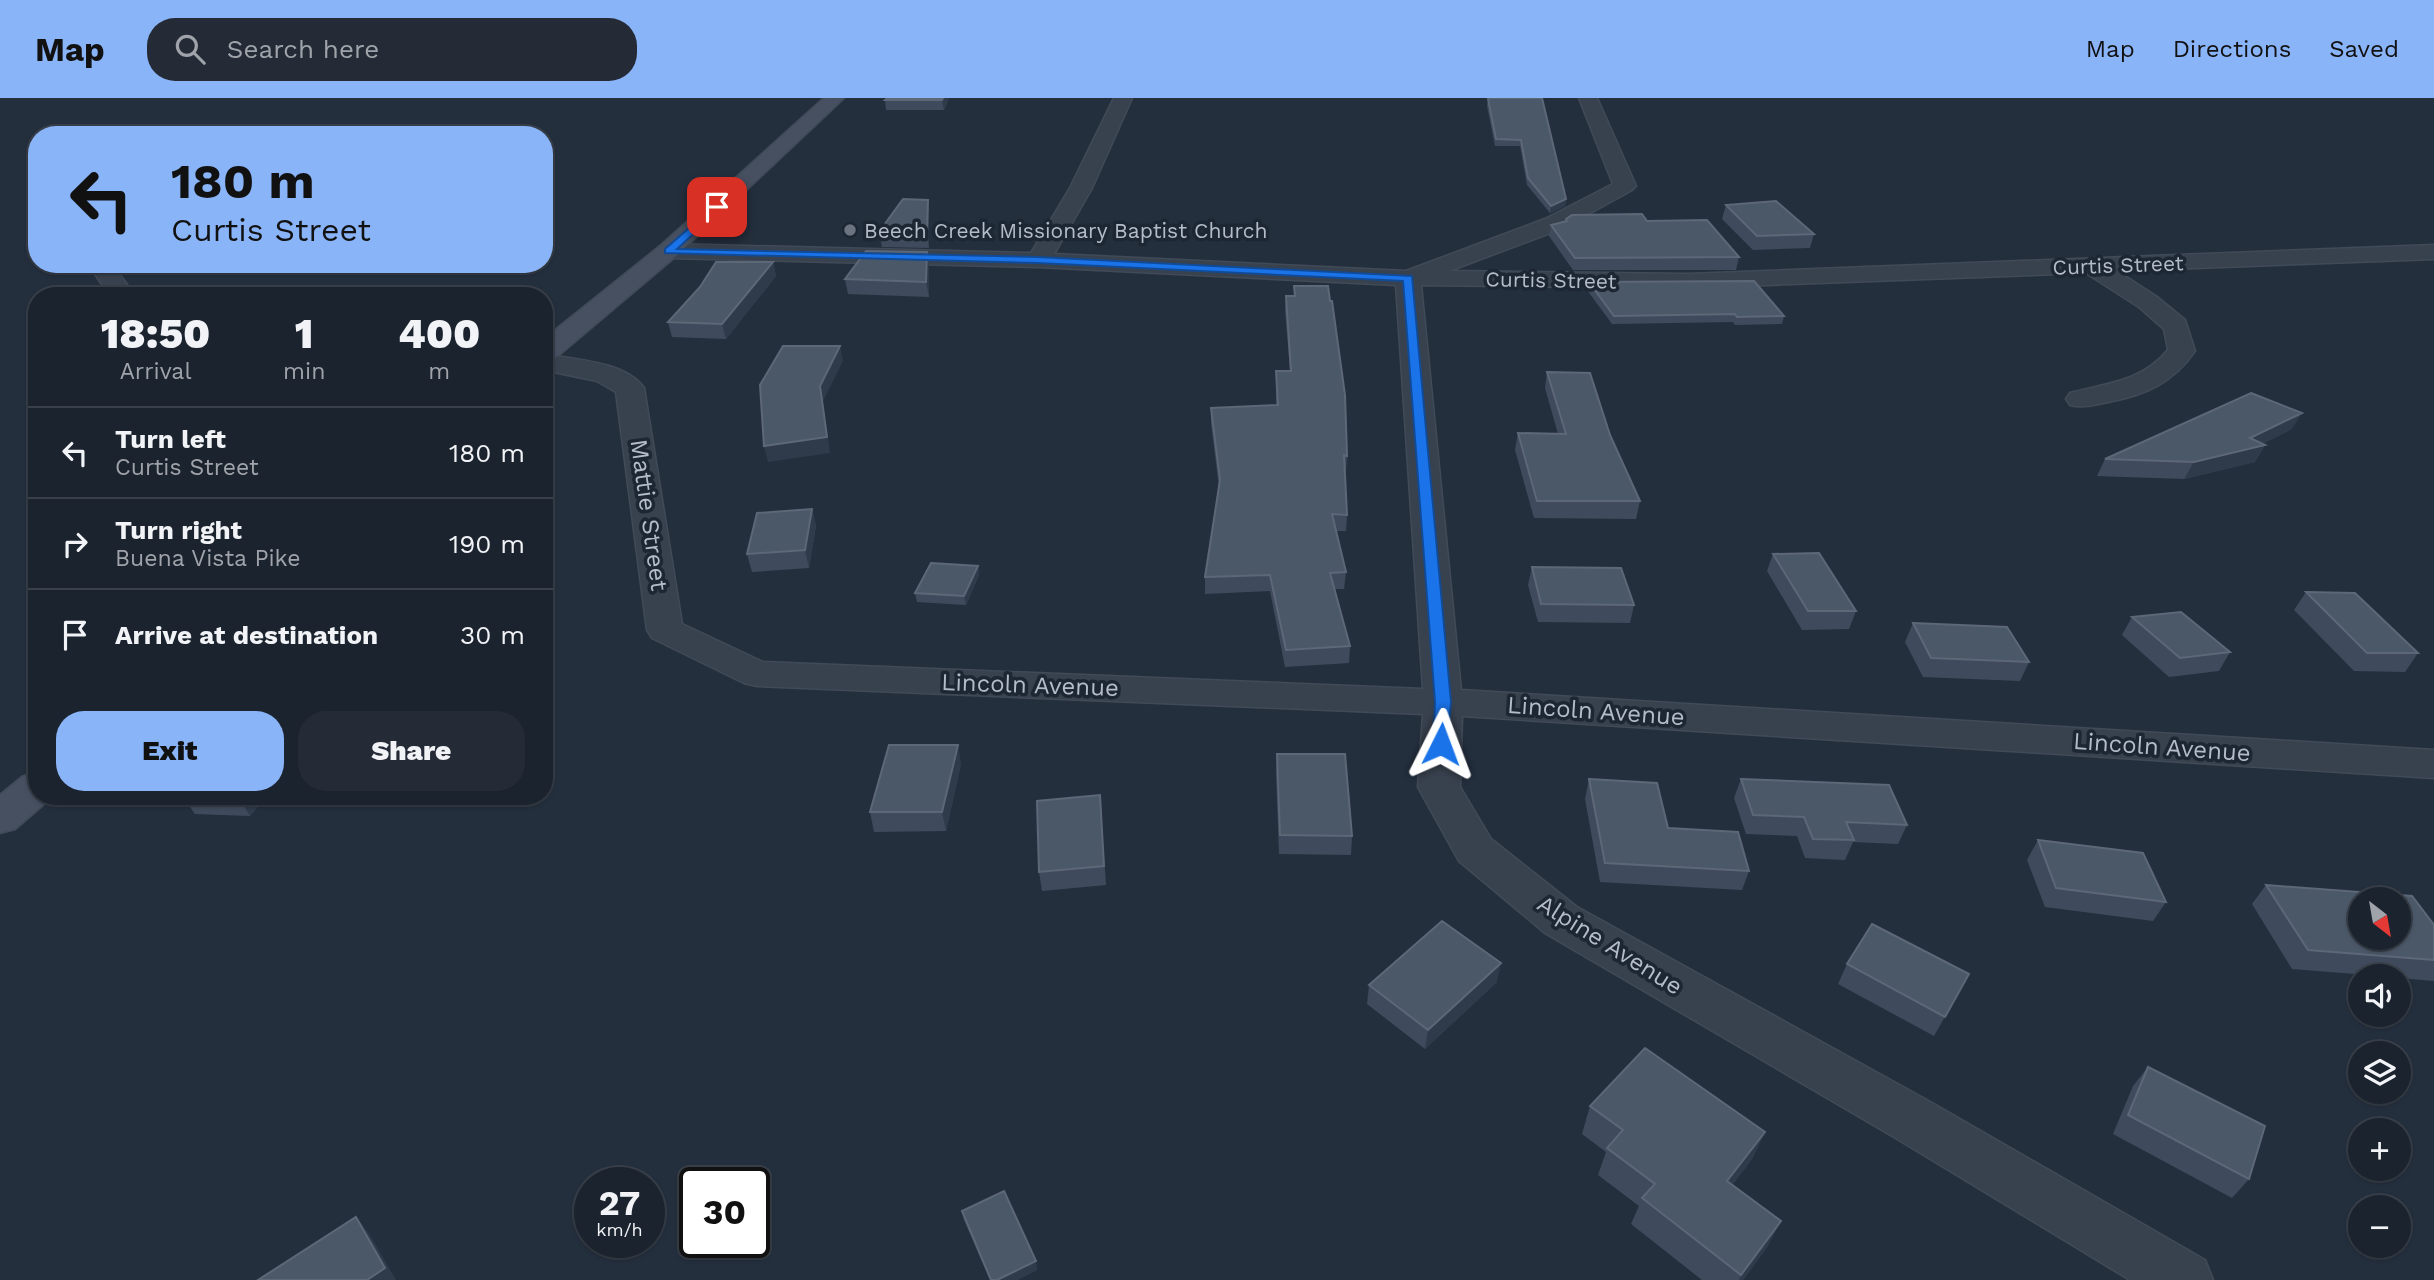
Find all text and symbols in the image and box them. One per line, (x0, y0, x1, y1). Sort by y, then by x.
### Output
search box (147, 18, 637, 81)
text: Map (35, 30, 105, 69)
icon: search (171, 30, 209, 68)
text: Search here (227, 34, 379, 64)
text: Map (2086, 35, 2135, 63)
text: Directions (2173, 35, 2291, 63)
text: Saved (2329, 35, 2399, 63)
text: 180 m (171, 152, 315, 210)
icon: left (56, 154, 147, 245)
pin (687, 177, 747, 237)
icon: arrive (698, 188, 736, 226)
text: Curtis Street (171, 211, 371, 249)
place label: Beech Creek Missionary Baptist Church (864, 218, 1267, 243)
marker: Beech Creek Missionary Baptist Church (842, 222, 858, 238)
street label: Curtis Street (2052, 250, 2184, 280)
street label: Curtis Street (1485, 266, 1617, 294)
text: 18:50 (101, 309, 210, 358)
text: 1 (295, 309, 314, 358)
text: 400 (398, 309, 480, 358)
text: Arrival (120, 358, 191, 385)
text: min (283, 358, 325, 385)
text: m (428, 358, 450, 385)
text: Turn left (115, 424, 226, 454)
icon: left (56, 434, 94, 472)
street label: Mattie Street (625, 437, 673, 593)
text: 180 m (449, 438, 525, 468)
text: Curtis Street (115, 454, 259, 481)
text: Turn right (115, 515, 242, 545)
icon: right (56, 525, 94, 563)
text: 190 m (449, 529, 525, 559)
text: Buena Vista Pike (115, 545, 300, 572)
icon: arrive (56, 616, 94, 654)
text: Arrive at destination (115, 620, 378, 650)
text: 30 m (460, 620, 525, 650)
street label: Lincoln Avenue (941, 668, 1119, 702)
street label: Lincoln Avenue (1506, 691, 1686, 731)
position arrow (1404, 707, 1478, 781)
button: Exit (56, 711, 284, 791)
button: Share (298, 711, 525, 791)
street label: Lincoln Avenue (2072, 727, 2252, 767)
north arrow (2348, 887, 2412, 950)
map controls (2348, 887, 2411, 1258)
street label: Alpine Avenue (1532, 889, 1688, 1001)
button: sound (2348, 964, 2411, 1027)
button: layers (2348, 1041, 2411, 1104)
button: + (2348, 1118, 2411, 1181)
speed limit sign: 30 (679, 1167, 770, 1258)
text: 27 (599, 1182, 640, 1224)
button: − (2348, 1195, 2411, 1258)
text: km/h (596, 1219, 643, 1240)

